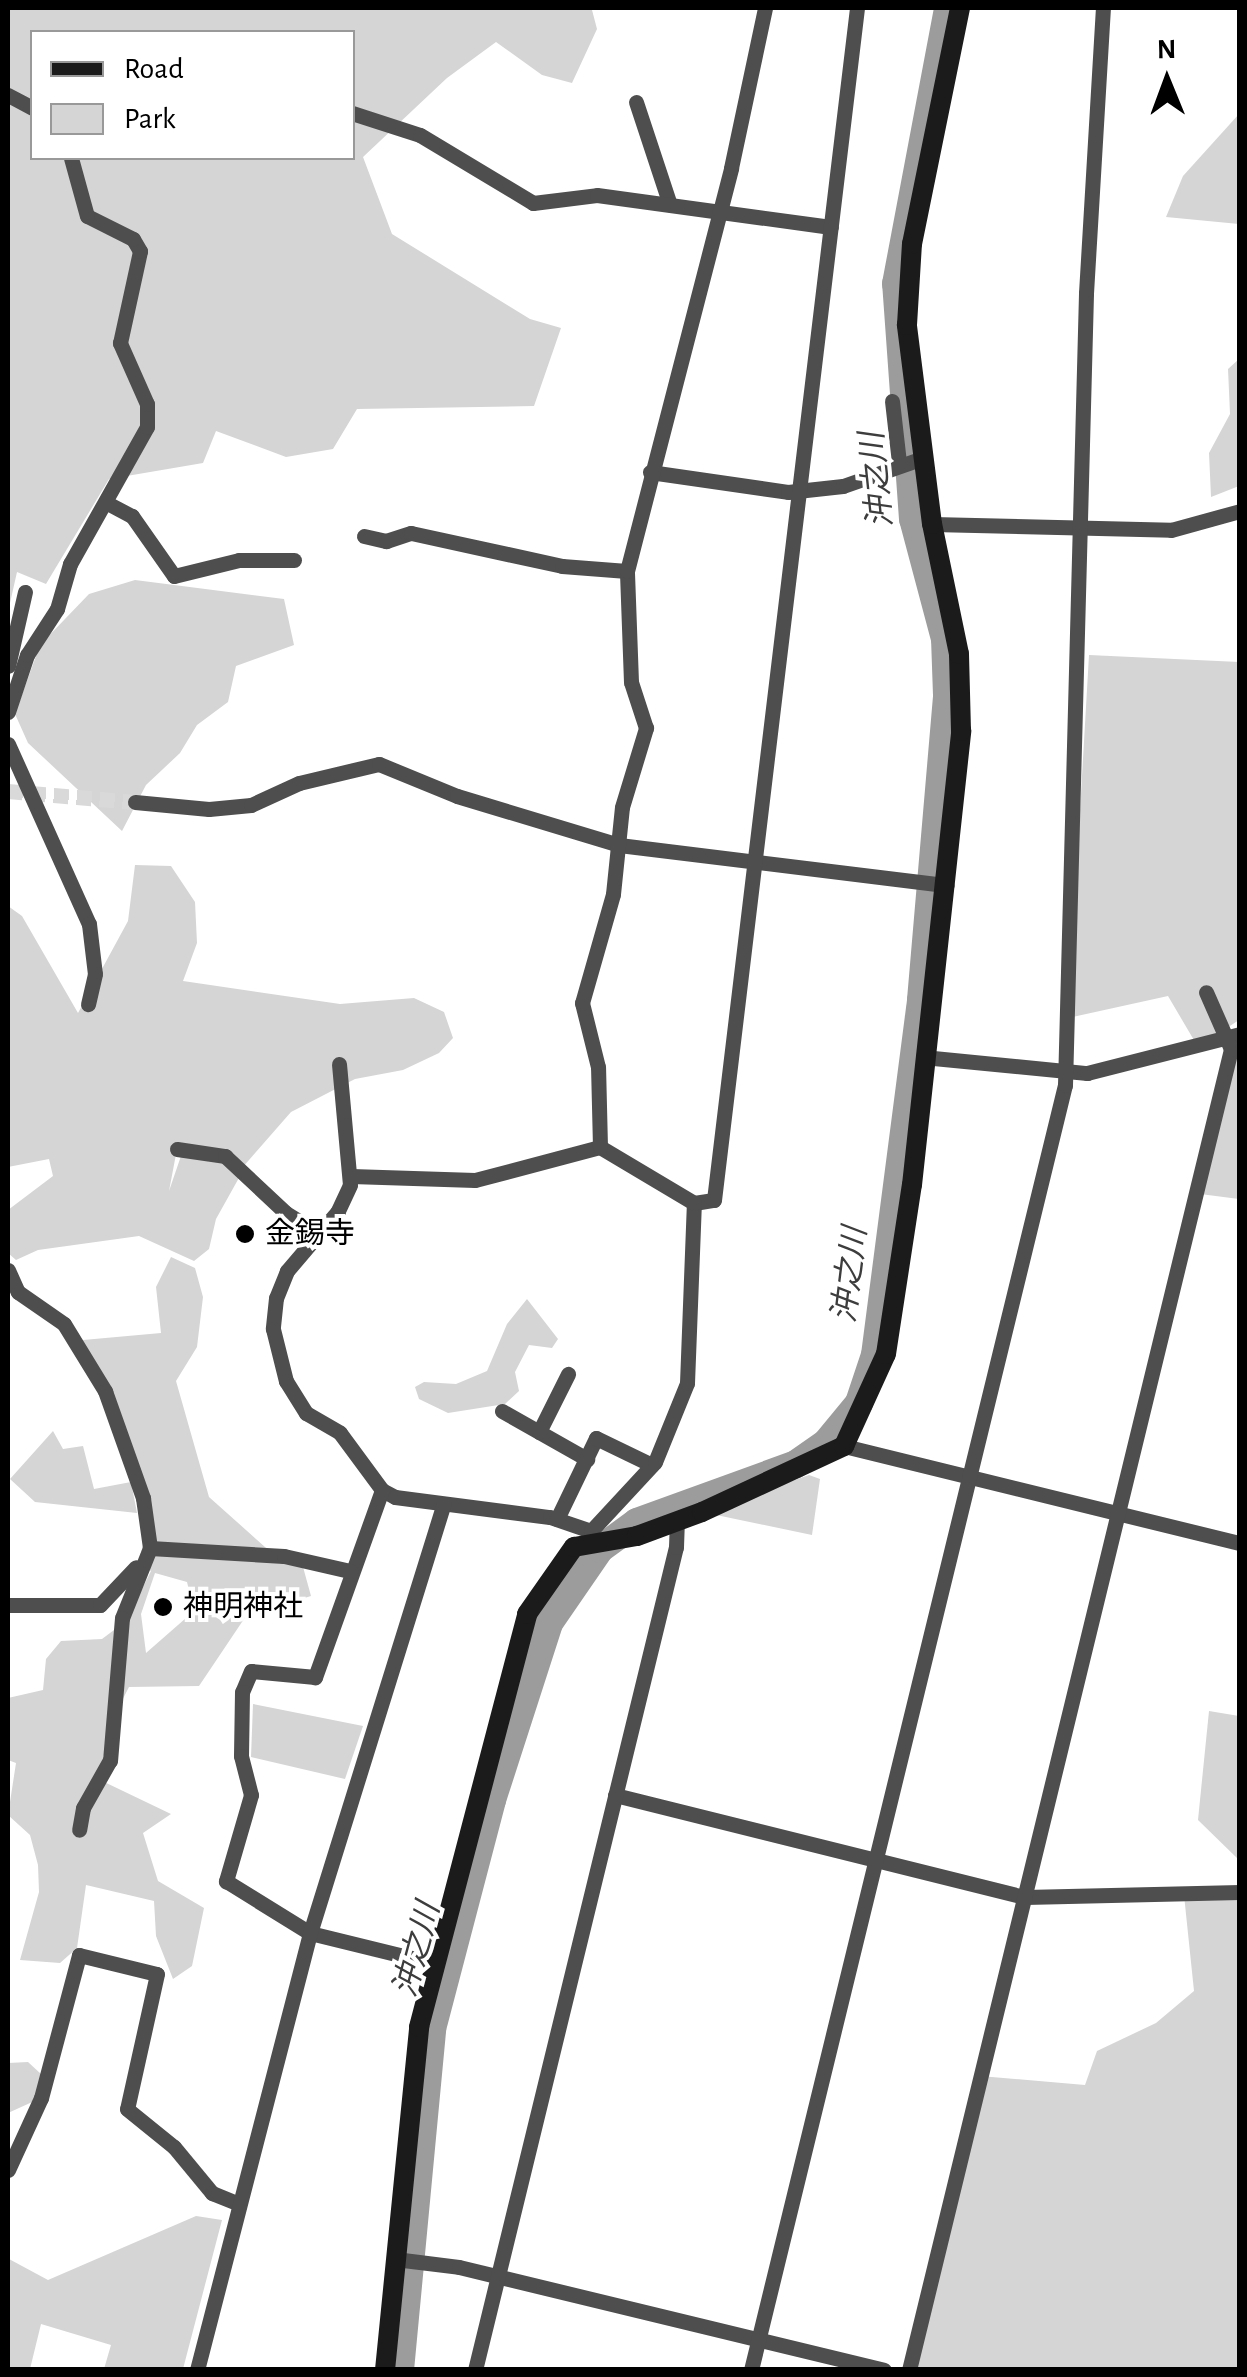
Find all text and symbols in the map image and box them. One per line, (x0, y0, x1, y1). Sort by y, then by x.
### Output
legend (30, 30, 355, 160)
north arrow (1117, 30, 1217, 130)
text: N (1156, 36, 1176, 64)
text: Road (124, 54, 184, 84)
text: Park (124, 104, 176, 134)
water label: 沖之川 (853, 430, 901, 530)
place label: 金錫寺 (265, 1216, 355, 1252)
marker: 金錫寺 (234, 1223, 256, 1245)
water label: 沖之川 (825, 1225, 875, 1325)
place label: 神明神社 (183, 1589, 303, 1625)
marker: 神明神社 (152, 1596, 174, 1618)
water label: 沖之川 (386, 1899, 448, 2001)

